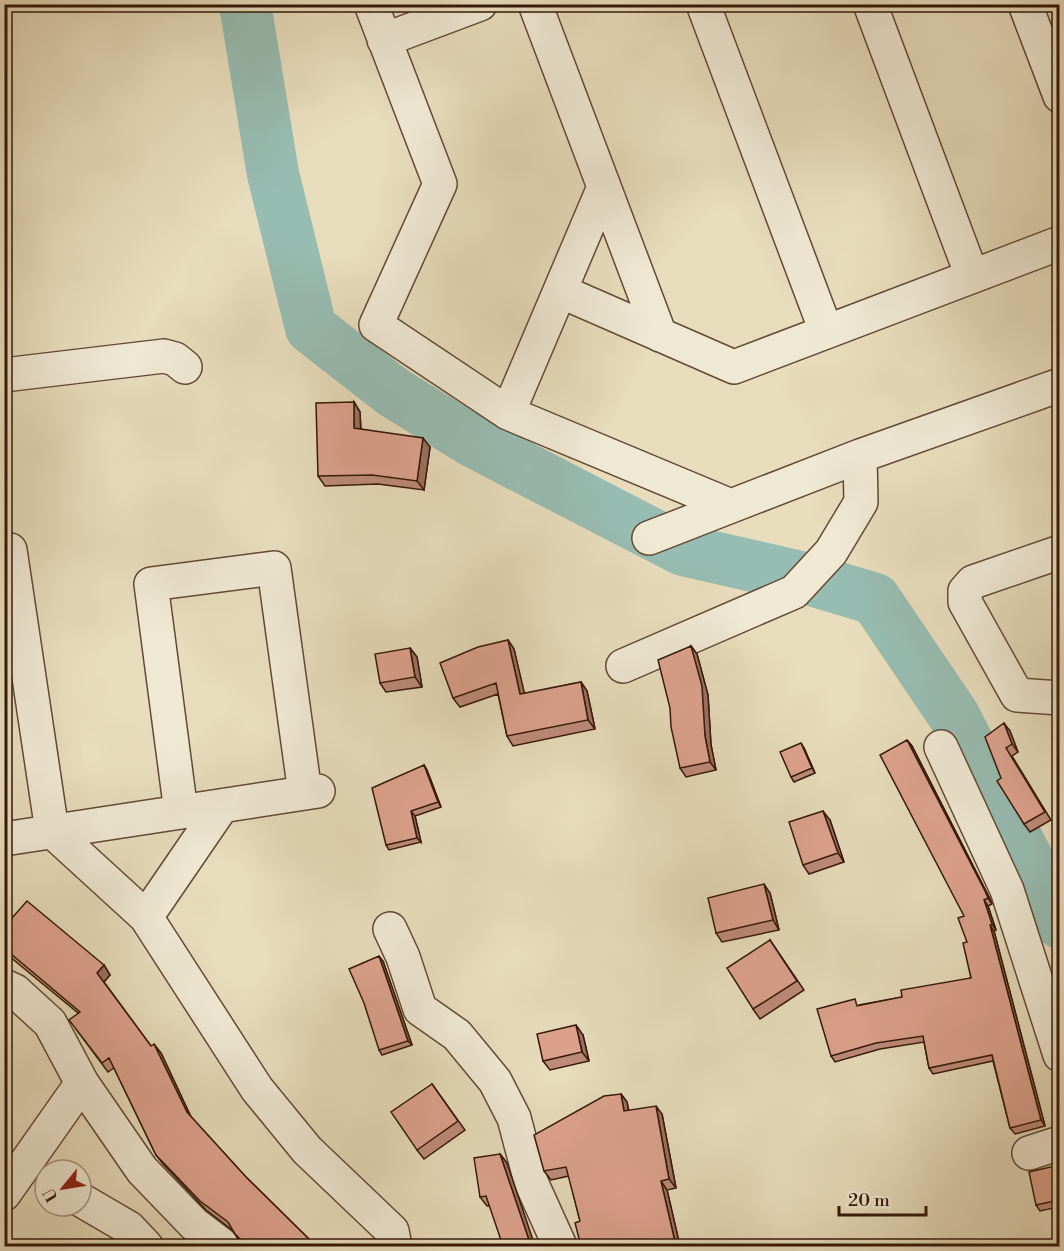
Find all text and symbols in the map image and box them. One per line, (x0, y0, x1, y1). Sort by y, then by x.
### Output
north arrow (33, 1158, 93, 1218)
scale bar (839, 1179, 926, 1217)
text: U (39, 1184, 63, 1205)
text: 20 m (848, 1189, 890, 1212)

